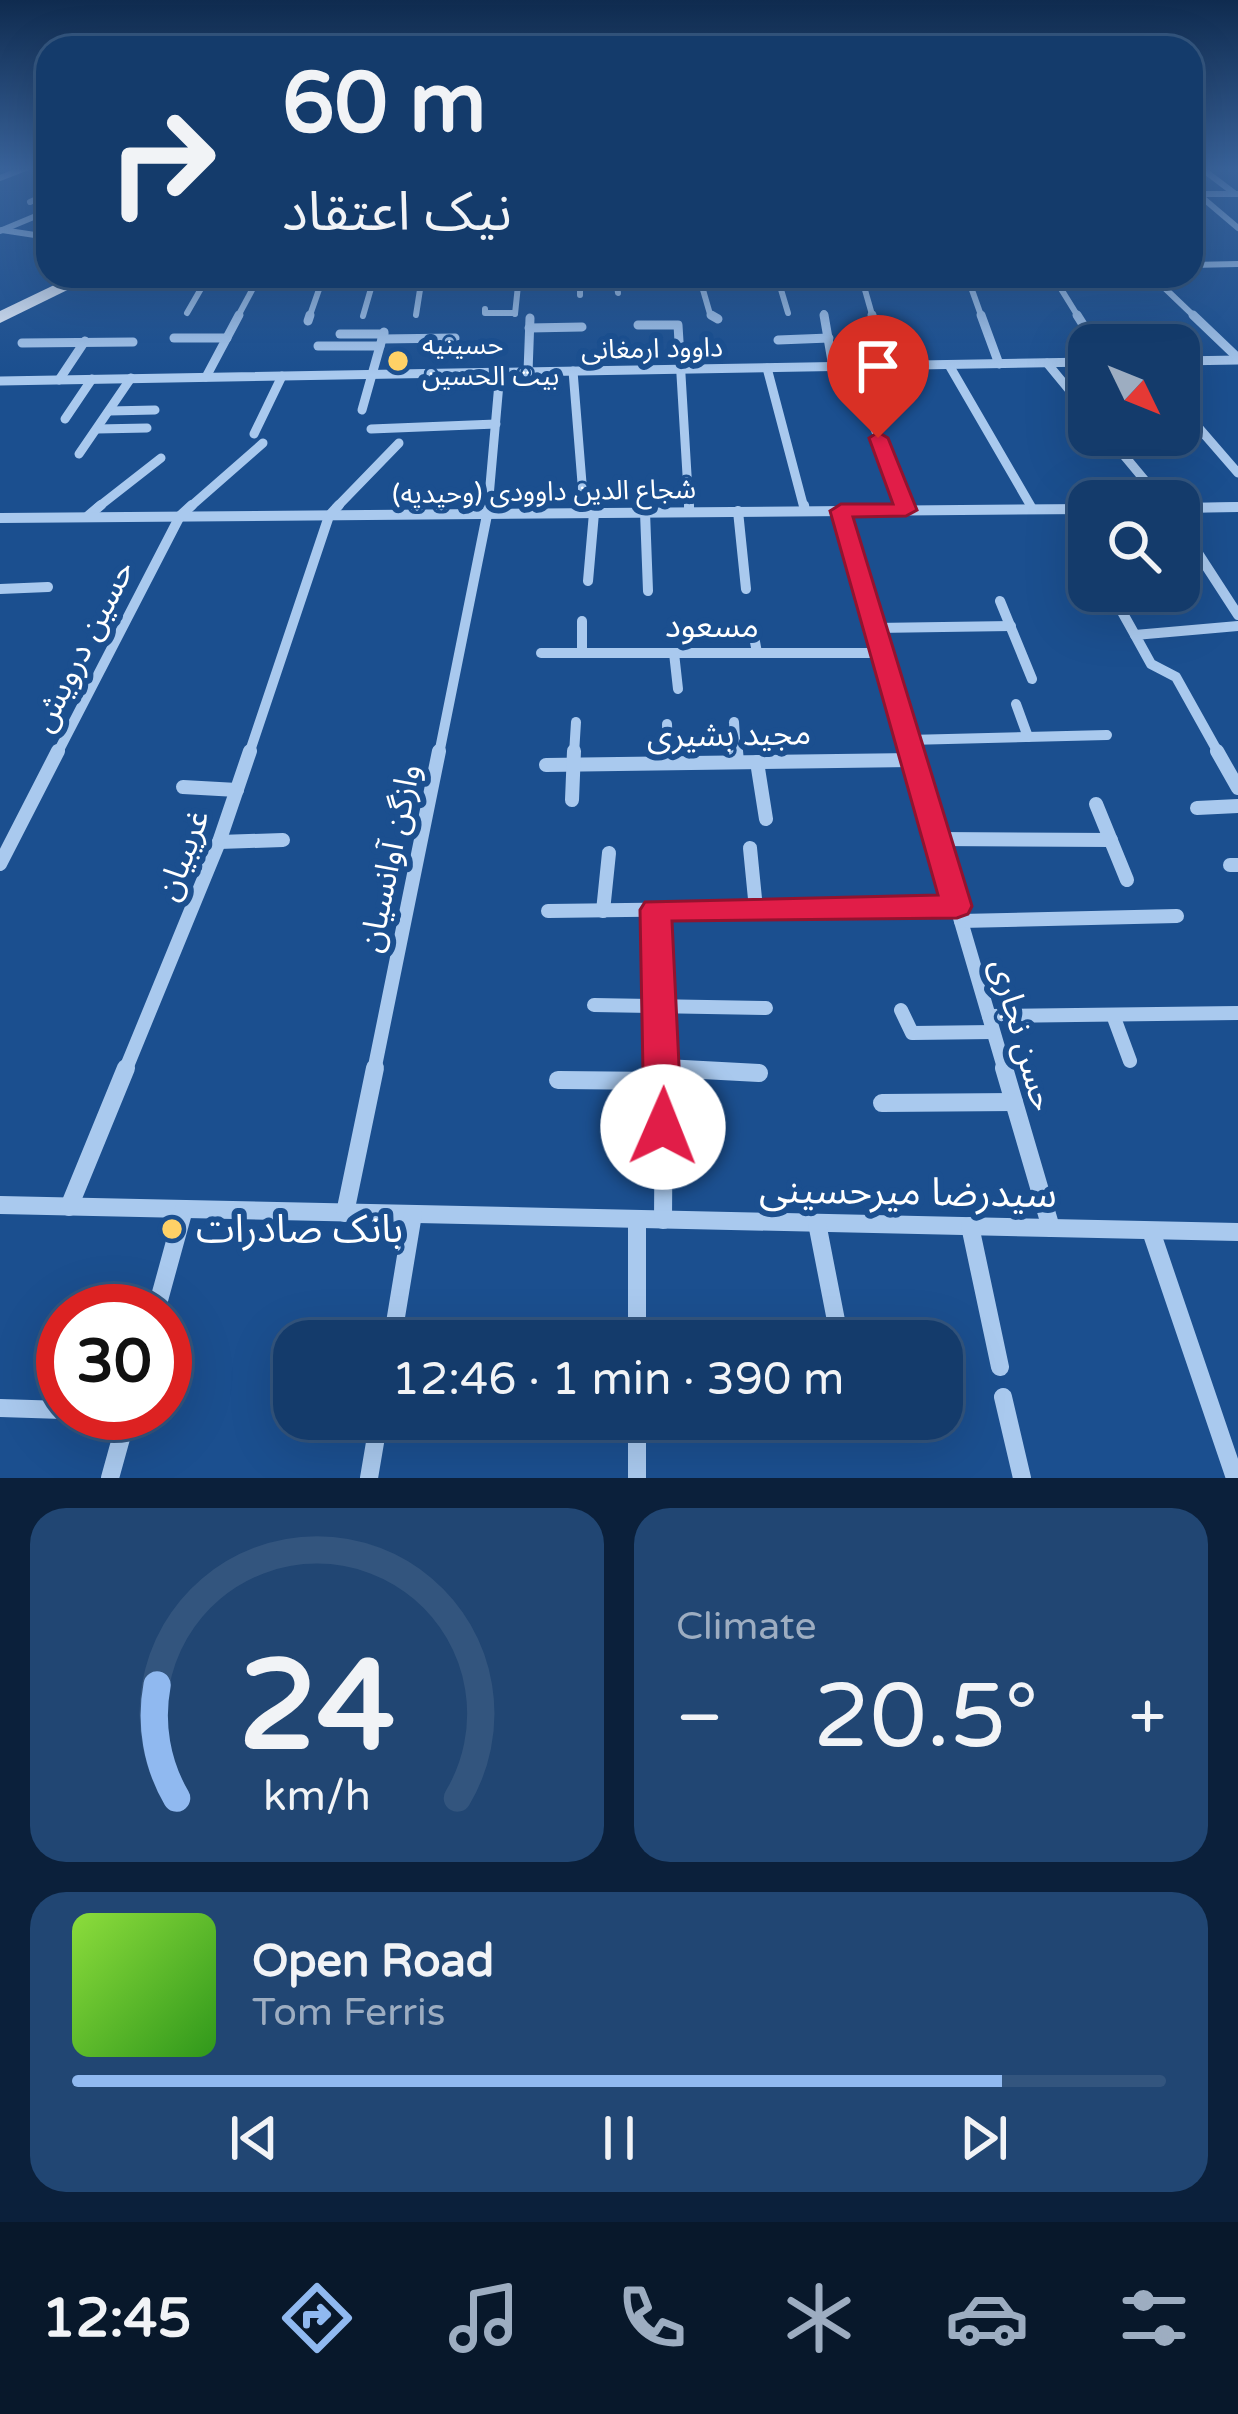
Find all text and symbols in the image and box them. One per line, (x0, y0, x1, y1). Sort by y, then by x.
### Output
text: 60 m (282, 54, 486, 155)
icon: right (84, 84, 240, 240)
text: نیک اعتقاد (282, 180, 512, 245)
pin (827, 315, 929, 438)
north arrow (1068, 324, 1200, 456)
map controls (1068, 324, 1200, 612)
place label: حسینیه بیت الحسین (422, 329, 559, 393)
street label: داوود ارمغانی (581, 331, 723, 367)
icon: arrive (845, 333, 911, 399)
marker: حسینیه بیت الحسین (385, 348, 411, 374)
street label: شجاع الدین داوودی (وحیدیه) (392, 473, 696, 514)
button: search (1068, 480, 1200, 612)
street label: حسین درویش (23, 554, 143, 738)
street label: مسعود (665, 607, 759, 646)
street label: مجید بشیری (647, 714, 811, 756)
street label: وازگن آوانسیان (351, 760, 429, 956)
street label: غریبیان (148, 804, 218, 906)
street label: حسن نجاری (982, 954, 1062, 1116)
position arrow (600, 1064, 726, 1190)
street label: سیدرضا میرحسینی (759, 1166, 1057, 1218)
place label: بانک صادرات (196, 1206, 403, 1253)
marker: بانک صادرات (159, 1216, 185, 1242)
speed limit sign: 30 (36, 1284, 192, 1440)
text: 12:46 · 1 min · 390 m (392, 1353, 844, 1407)
text: Climate (676, 1603, 816, 1650)
text: 24 (239, 1632, 395, 1783)
text: 20.5° (813, 1663, 1039, 1772)
text: − (676, 1678, 723, 1758)
text: + (1129, 1678, 1166, 1758)
text: km/h (263, 1771, 371, 1822)
text: Open Road (252, 1935, 494, 1989)
text: Tom Ferris (252, 1989, 445, 2036)
icon: previous (221, 2105, 287, 2171)
icon: pause (586, 2105, 652, 2171)
icon: next (951, 2105, 1017, 2171)
icon: directions (275, 2276, 359, 2360)
icon: music (442, 2276, 526, 2360)
icon: phone (610, 2276, 694, 2360)
icon: climate (777, 2276, 861, 2360)
icon: car (945, 2276, 1029, 2360)
icon: filters (1112, 2276, 1196, 2360)
text: 12:45 (42, 2286, 191, 2351)

